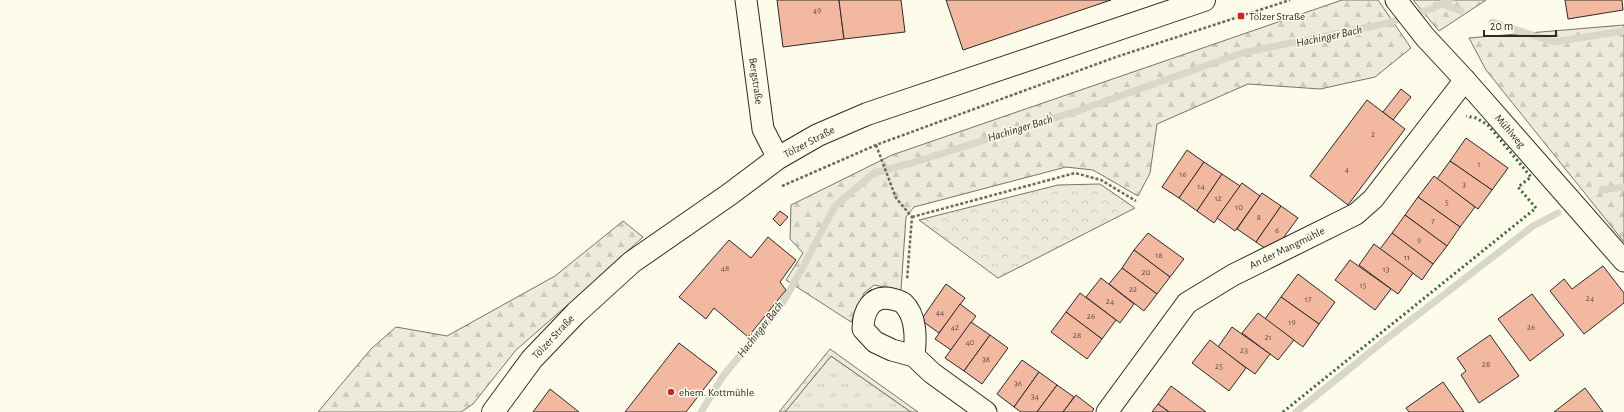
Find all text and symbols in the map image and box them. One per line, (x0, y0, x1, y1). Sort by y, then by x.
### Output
house number: 49 (813, 6, 821, 15)
marker: Tölzer Straße (1236, 11, 1246, 21)
place label: Tölzer Straße (1249, 11, 1305, 22)
scale bar (1484, 12, 1556, 38)
text: 20 m (1490, 20, 1513, 32)
water label: Hachinger Bach (1295, 23, 1363, 49)
street label: Bergstraße (747, 57, 765, 105)
water label: Hachinger Bach (986, 112, 1054, 144)
street label: Mühlweg (1493, 112, 1528, 150)
street label: Tölzer Straße (782, 124, 836, 160)
house number: 2 (1371, 130, 1375, 139)
house number: 1 (1477, 160, 1481, 169)
house number: 4 (1345, 165, 1350, 174)
house number: 16 (1179, 170, 1187, 179)
house number: 3 (1462, 180, 1466, 189)
house number: 14 (1197, 182, 1205, 191)
house number: 12 (1214, 194, 1222, 203)
house number: 5 (1445, 198, 1449, 207)
house number: 10 (1235, 203, 1243, 212)
house number: 8 (1257, 213, 1261, 222)
house number: 7 (1431, 217, 1435, 226)
street label: An der Mangmühle (1248, 225, 1326, 271)
house number: 6 (1275, 226, 1279, 235)
house number: 9 (1417, 236, 1421, 245)
house number: 18 (1155, 251, 1163, 260)
house number: 11 (1404, 253, 1410, 262)
house number: 48 (721, 264, 729, 273)
house number: 13 (1383, 265, 1390, 274)
house number: 20 (1142, 268, 1151, 277)
house number: 15 (1360, 281, 1367, 290)
house number: 22 (1129, 285, 1137, 294)
house number: 24 (1586, 294, 1595, 303)
house number: 17 (1305, 295, 1312, 304)
house number: 24 (1106, 297, 1115, 306)
water label: Hachinger Bach (735, 299, 785, 359)
house number: 44 (936, 308, 945, 317)
house number: 26 (1087, 312, 1095, 321)
street label: Tölzer Straße (530, 313, 576, 361)
house number: 19 (1288, 318, 1296, 327)
house number: 42 (951, 323, 959, 332)
house number: 26 (1527, 323, 1535, 332)
house number: 28 (1073, 331, 1081, 340)
house number: 21 (1264, 333, 1272, 342)
house number: 40 (965, 338, 975, 347)
house number: 23 (1240, 346, 1248, 355)
house number: 38 (982, 355, 990, 364)
house number: 28 (1482, 360, 1490, 369)
house number: 25 (1215, 362, 1223, 371)
house number: 36 (1014, 379, 1022, 388)
marker: ehem. Kottmühle (666, 387, 676, 397)
place label: ehem. Kottmühle (679, 387, 754, 398)
house number: 34 (1031, 392, 1040, 401)

